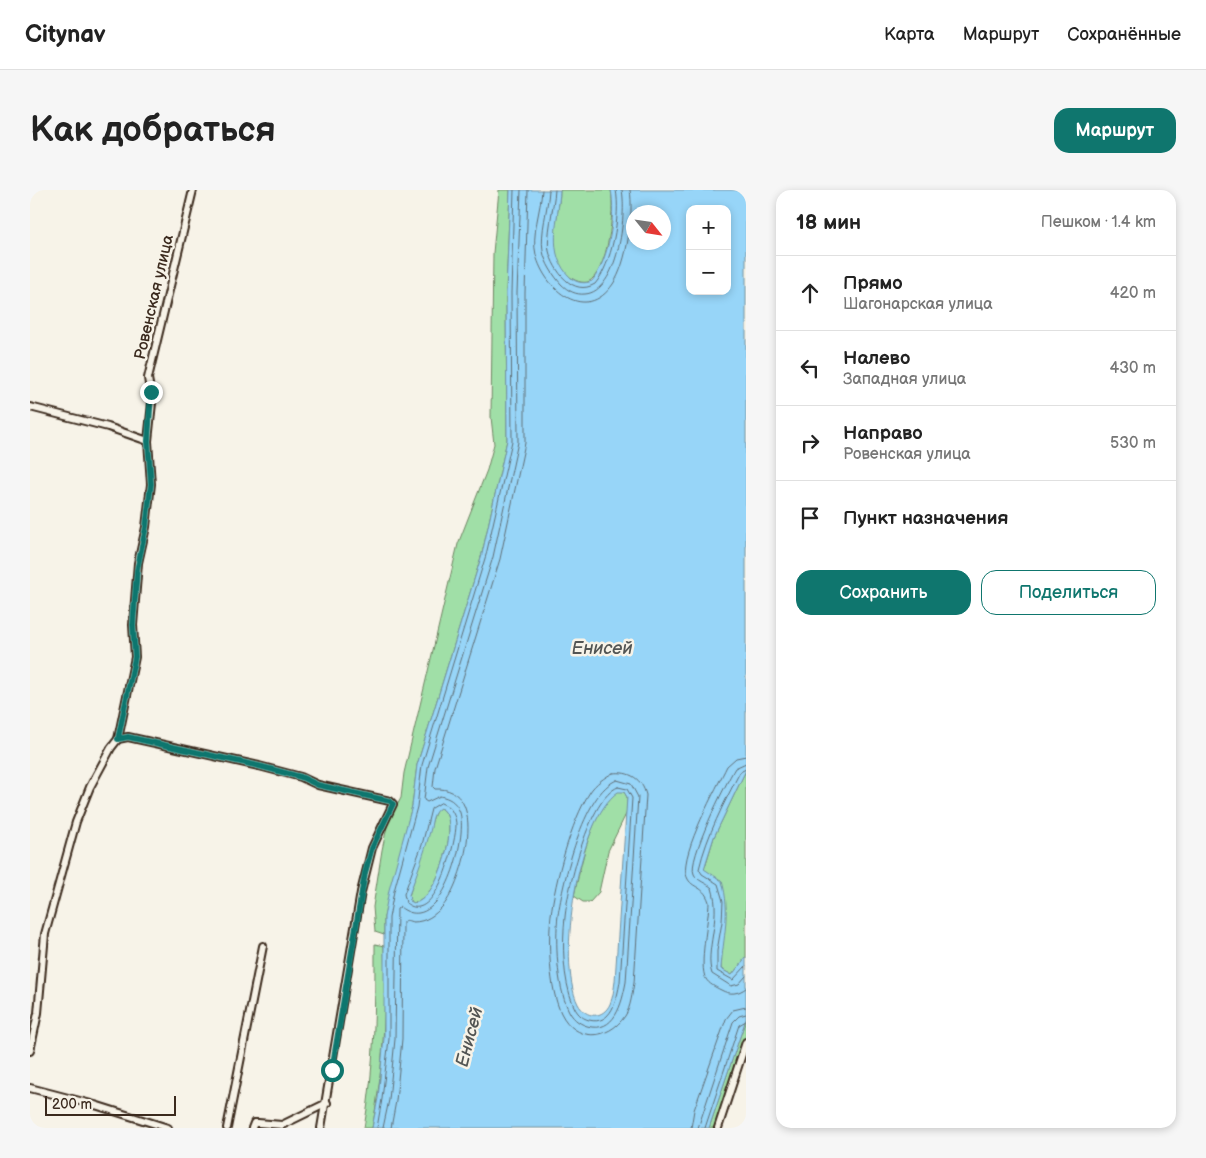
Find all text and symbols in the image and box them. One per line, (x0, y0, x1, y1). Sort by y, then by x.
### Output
text: Citynav (25, 20, 106, 49)
text: Карта (884, 24, 935, 45)
text: Маршрут (963, 24, 1039, 45)
text: Сохранённые (1067, 24, 1181, 45)
button: Маршрут (1054, 108, 1176, 153)
text: Как добраться (30, 109, 276, 152)
north arrow (626, 205, 671, 250)
map controls (686, 205, 731, 295)
button: + (686, 205, 731, 250)
text: 18 мин (796, 210, 861, 235)
text: Пешком · 1.4 km (1041, 213, 1156, 232)
street label: Ровенская улица (131, 232, 178, 362)
button: − (686, 250, 731, 295)
text: Прямо (843, 272, 903, 295)
icon: ahead (796, 279, 824, 307)
text: 420 m (1110, 284, 1156, 303)
text: Шагонарская улица (843, 295, 993, 314)
text: Налево (843, 347, 910, 370)
icon: left (796, 354, 824, 382)
text: 430 m (1109, 359, 1156, 378)
text: Западная улица (843, 370, 966, 389)
route end (140, 381, 163, 404)
text: Направо (843, 422, 923, 445)
icon: right (796, 429, 824, 457)
text: 530 m (1110, 434, 1156, 453)
text: Ровенская улица (843, 445, 971, 464)
icon: arrive (796, 504, 824, 532)
text: Пункт назначения (843, 507, 1008, 530)
button: Сохранить (796, 570, 971, 615)
button: Поделиться (981, 570, 1156, 615)
water label: Енисей (571, 638, 633, 659)
water label: Енисей (451, 1005, 488, 1069)
route start (321, 1059, 344, 1082)
scale bar (45, 1093, 176, 1116)
text: 200 m (52, 1096, 92, 1113)

